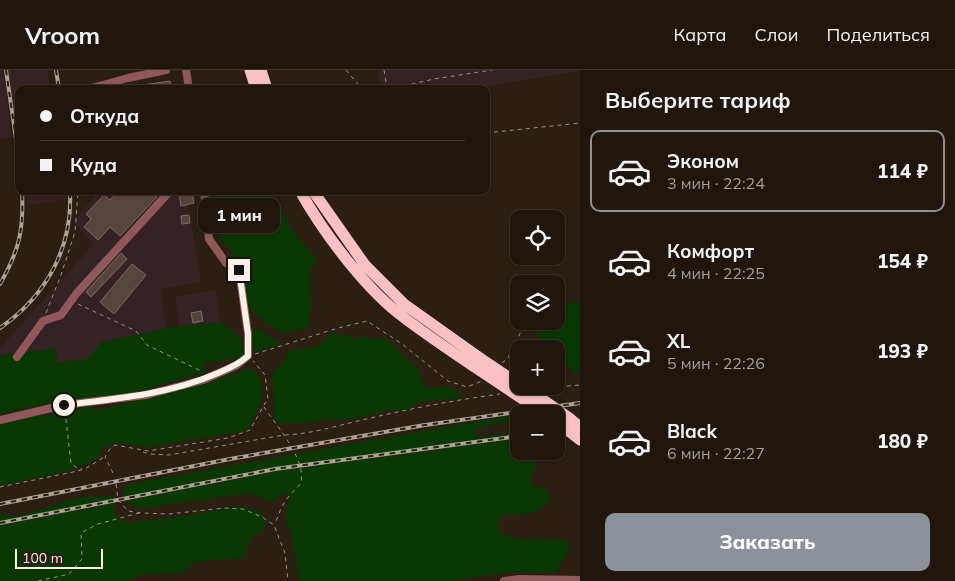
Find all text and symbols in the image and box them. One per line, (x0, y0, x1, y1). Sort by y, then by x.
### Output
text: Vroom (25, 20, 100, 50)
text: Карта (674, 23, 726, 46)
text: Слои (754, 23, 799, 46)
text: Поделиться (827, 23, 930, 46)
text: Выберите тариф (605, 86, 791, 114)
text: Откуда (70, 104, 139, 128)
icon: car (607, 149, 652, 194)
text: Эконом (667, 149, 739, 173)
text: Куда (70, 153, 117, 177)
text: 114 ₽ (877, 159, 928, 183)
text: 3 мин · 22:24 (667, 173, 765, 193)
callout: 1 мин (198, 198, 280, 232)
text: 1 мин (216, 205, 262, 225)
map controls (510, 210, 565, 460)
button: locate (510, 210, 565, 265)
icon: car (607, 239, 652, 284)
text: Комфорт (667, 239, 754, 263)
text: 154 ₽ (877, 249, 928, 273)
route end (228, 259, 250, 281)
text: 4 мин · 22:25 (667, 263, 765, 283)
button: layers (510, 275, 565, 330)
icon: car (607, 329, 652, 374)
text: XL (667, 329, 690, 353)
text: 193 ₽ (877, 339, 928, 363)
button: + (510, 340, 565, 395)
text: 5 мин · 22:26 (667, 353, 765, 373)
route start (53, 394, 75, 416)
button: − (510, 405, 565, 460)
icon: car (607, 419, 652, 464)
text: Black (667, 419, 717, 443)
text: 180 ₽ (877, 429, 928, 453)
text: 6 мин · 22:27 (667, 443, 765, 463)
button: Заказать (605, 513, 930, 571)
scale bar (15, 546, 102, 569)
text: 100 m (22, 549, 63, 567)

